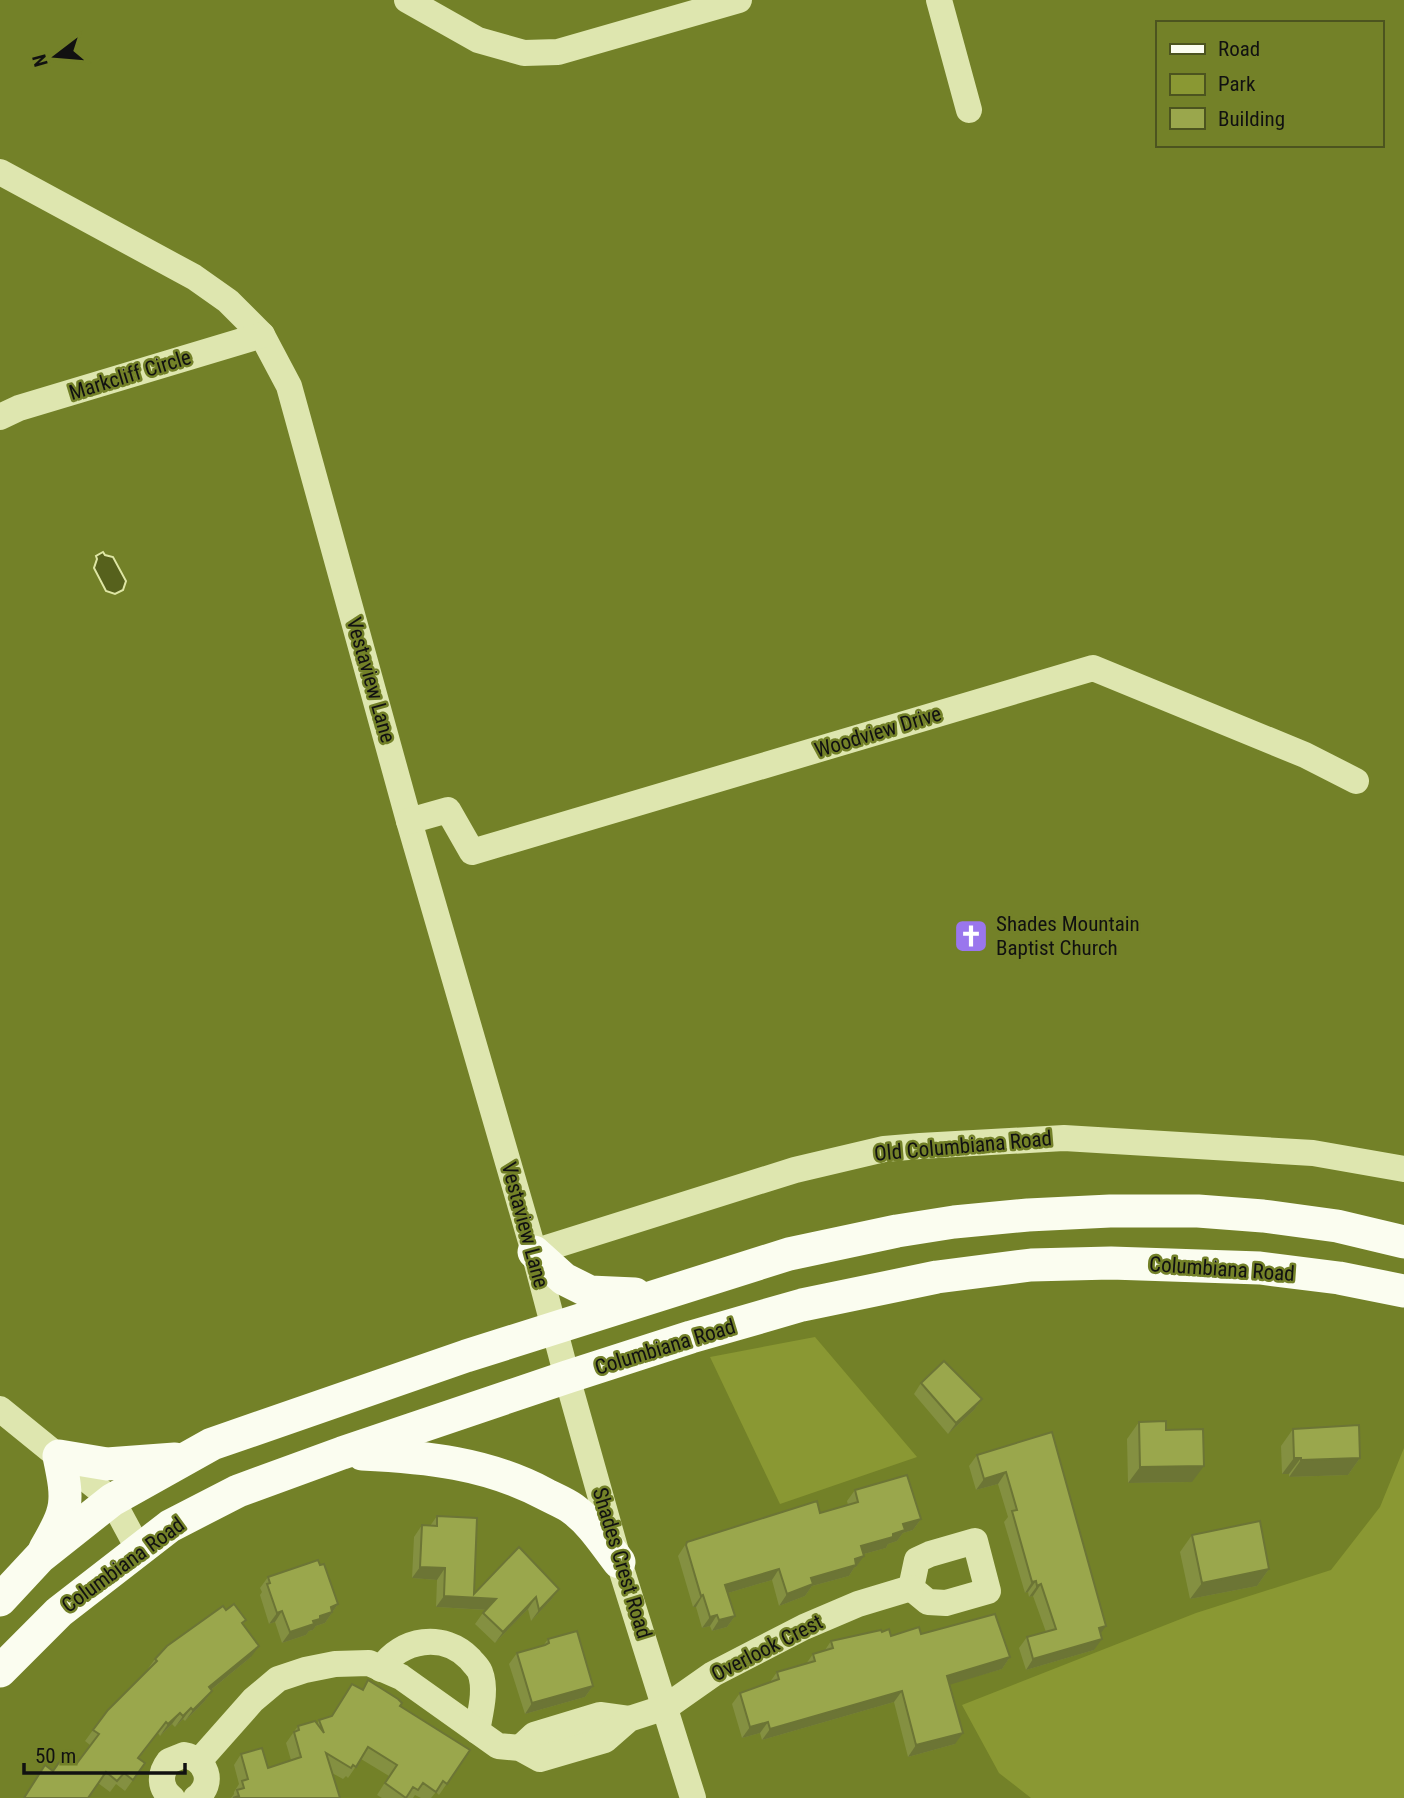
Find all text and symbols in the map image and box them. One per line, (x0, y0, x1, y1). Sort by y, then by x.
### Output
north arrow (21, 21, 91, 91)
legend (1156, 21, 1383, 147)
text: Road (1218, 37, 1260, 61)
text: N (27, 52, 53, 69)
text: Park (1218, 72, 1256, 96)
text: Building (1218, 107, 1285, 131)
street label: Markcliff Circle (66, 345, 194, 405)
street label: Vestaview Lane (342, 615, 400, 745)
street label: Woodview Drive (812, 701, 944, 763)
place label: Shades Mountain Baptist Church (996, 912, 1140, 960)
church icon: Shades Mountain Baptist Church (952, 917, 990, 955)
street label: Old Columbiana Road (873, 1126, 1053, 1166)
street label: Vestaview Lane (497, 1160, 553, 1291)
street label: Columbiana Road (1148, 1252, 1296, 1286)
street label: Columbiana Road (592, 1314, 738, 1380)
street label: Shades Crest Road (588, 1485, 656, 1641)
street label: Columbiana Road (57, 1512, 189, 1618)
street label: Overlook Crest (707, 1610, 827, 1686)
scale bar (24, 1731, 186, 1775)
text: 50 m (35, 1744, 76, 1768)

